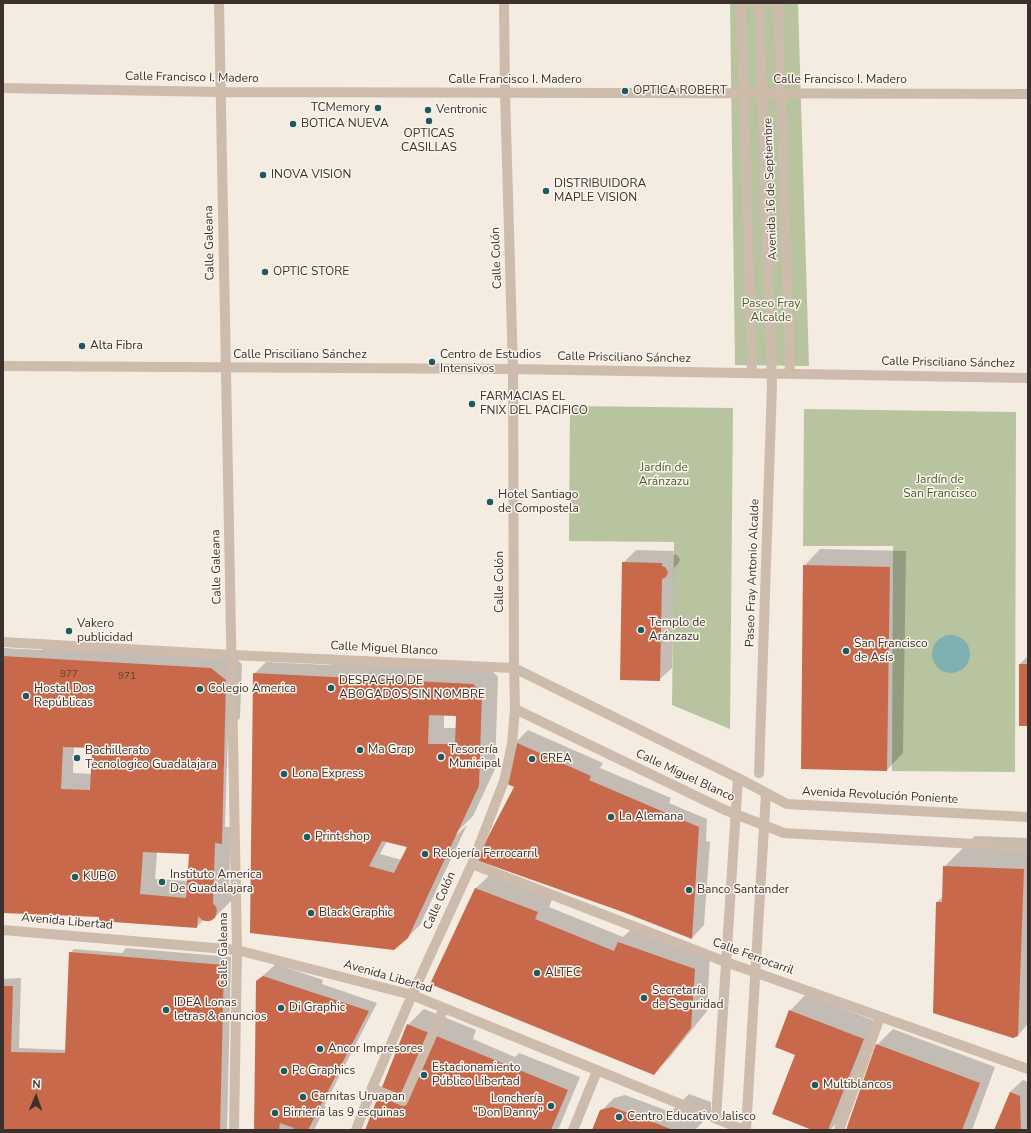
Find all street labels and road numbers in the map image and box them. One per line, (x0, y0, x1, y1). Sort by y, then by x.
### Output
street label: Calle Francisco I. Madero (125, 70, 259, 86)
street label: Calle Francisco I. Madero (448, 73, 582, 87)
street label: Calle Francisco I. Madero (773, 73, 907, 87)
street label: Avenida 16 de Septiembre (761, 117, 781, 261)
street label: Calle Galeana (202, 205, 218, 281)
street label: Calle Colón (489, 227, 505, 289)
street label: Calle Prisciliano Sánchez (233, 348, 367, 362)
street label: Calle Prisciliano Sánchez (557, 350, 691, 366)
street label: Calle Prisciliano Sánchez (881, 355, 1015, 371)
street label: Paseo Fray Antonio Alcalde (743, 499, 763, 647)
street label: Calle Galeana (209, 529, 225, 605)
street label: Calle Colón (493, 551, 507, 613)
street label: Calle Miguel Blanco (330, 639, 438, 659)
street label: Calle Miguel Blanco (633, 747, 737, 805)
street label: Avenida Revolución Poniente (802, 785, 958, 807)
street label: Calle Colón (421, 870, 459, 932)
street label: Avenida Libertad (21, 911, 113, 933)
street label: Calle Galeana (217, 912, 231, 988)
street label: Calle Ferrocarril (710, 936, 796, 978)
street label: Avenida Libertad (342, 957, 434, 997)

